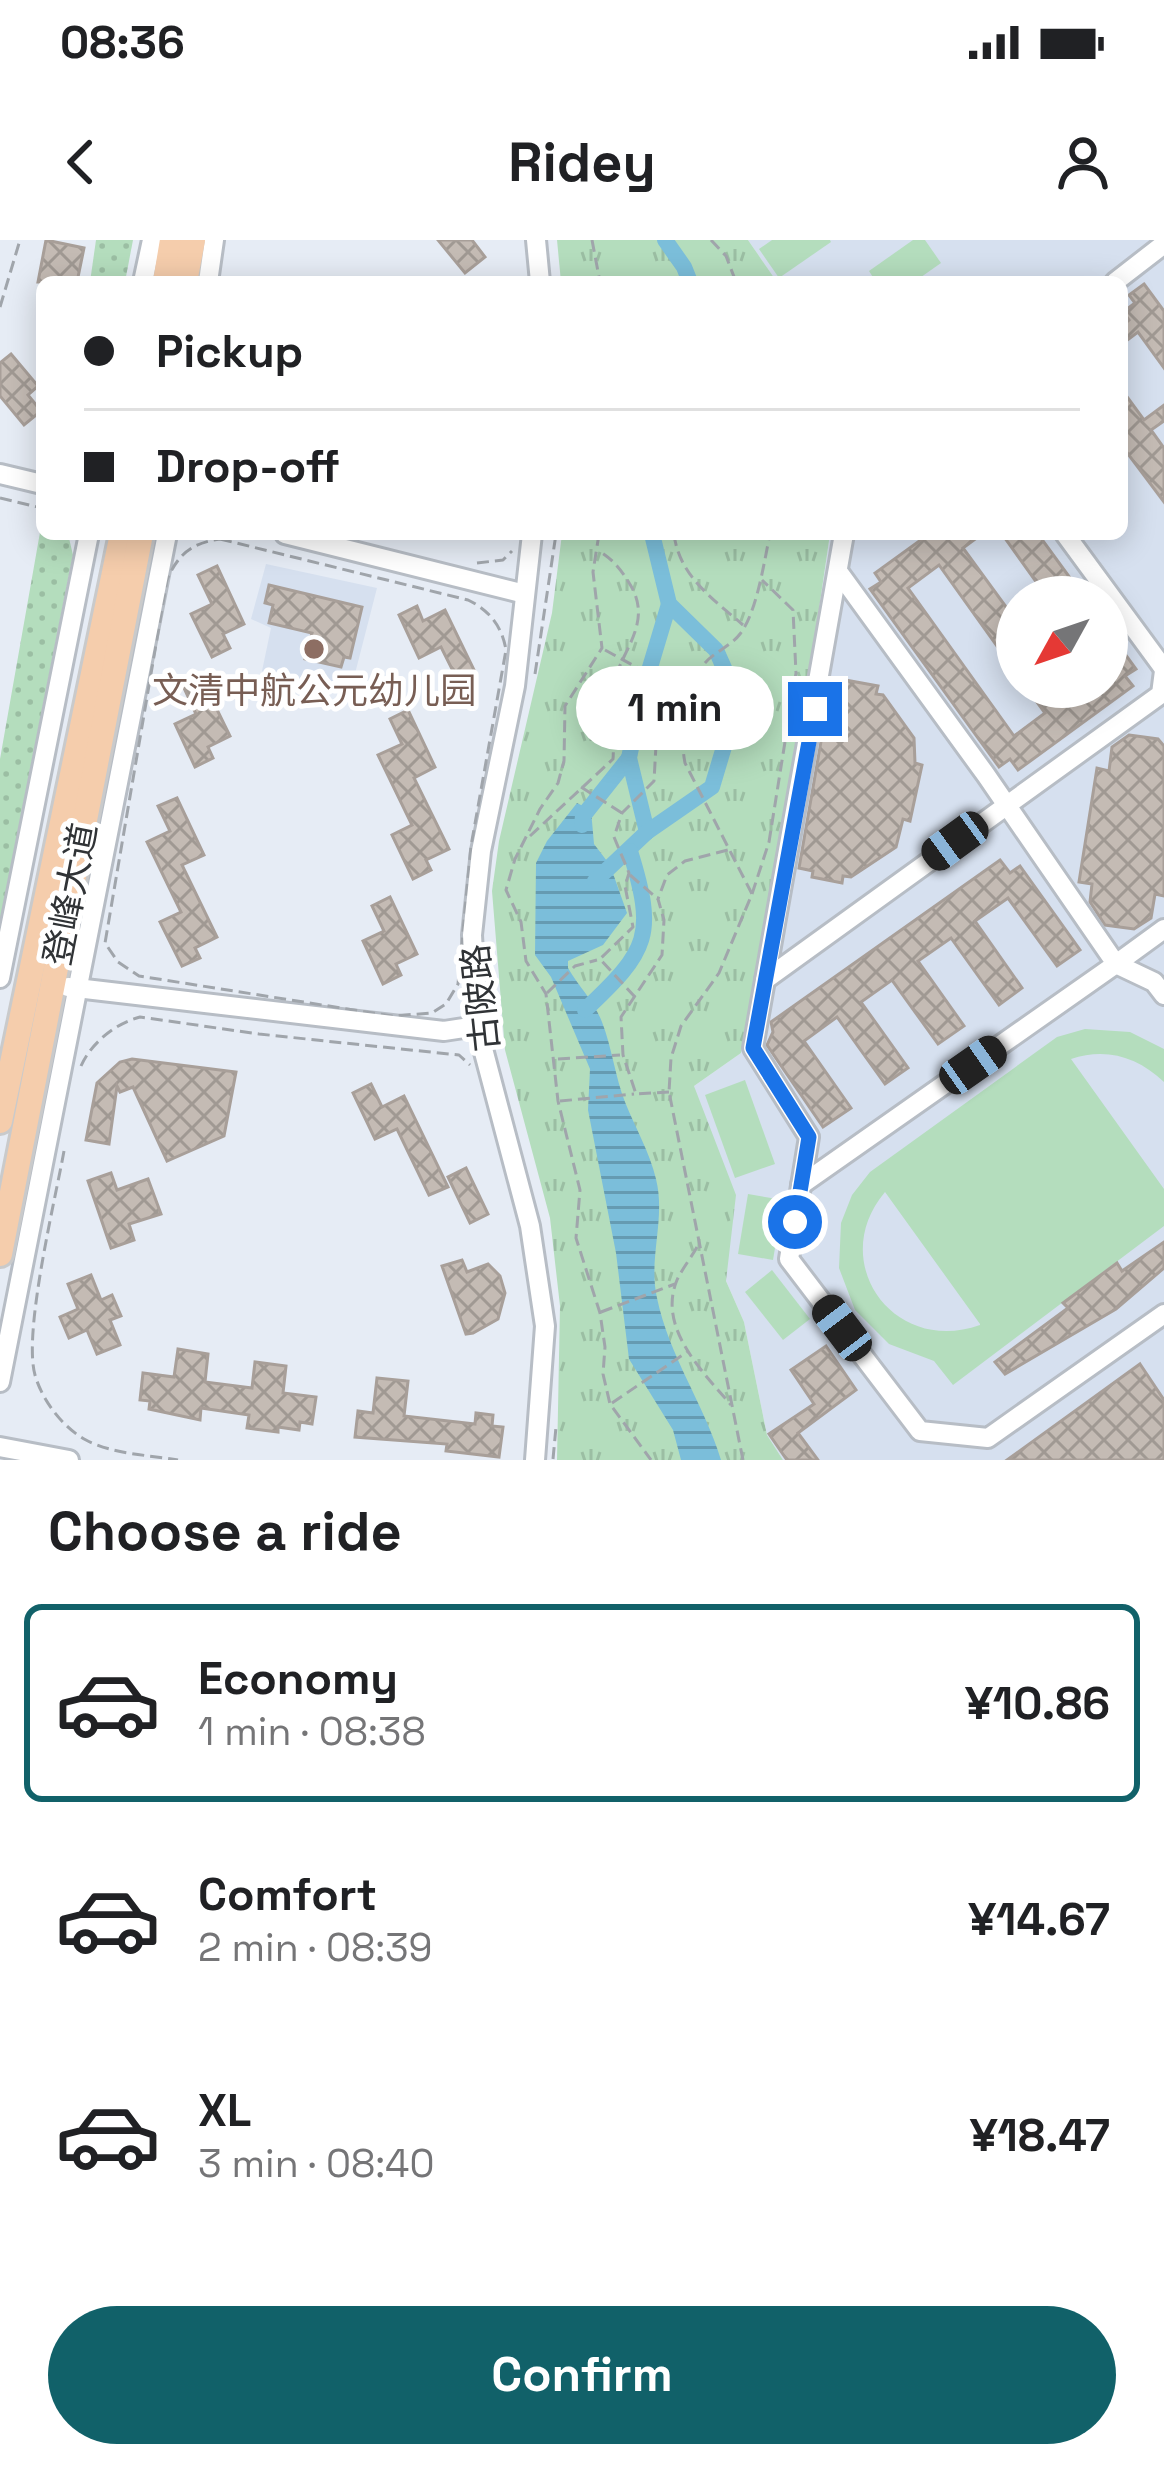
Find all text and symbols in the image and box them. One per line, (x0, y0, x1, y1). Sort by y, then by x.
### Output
text: 08:36 (60, 14, 185, 71)
text: Ridey (508, 128, 656, 197)
icon: back (48, 129, 114, 195)
icon: person (1050, 129, 1116, 195)
text: Pickup (156, 323, 303, 380)
text: Drop-off (156, 438, 340, 495)
north arrow (996, 576, 1128, 708)
map controls (996, 576, 1128, 708)
marker: 文清中航公元幼儿园 (301, 636, 327, 662)
callout: 1 min (575, 667, 773, 751)
place label: 文清中航公元幼儿园 (152, 668, 476, 714)
route end (788, 682, 842, 736)
text: 1 min (627, 683, 723, 732)
car (915, 805, 995, 877)
street label: 登峰大道 (35, 819, 107, 969)
street label: 古陂路 (452, 942, 510, 1054)
car (933, 1030, 1013, 1100)
route start (768, 1195, 822, 1249)
car (806, 1288, 878, 1368)
text: Choose a ride (48, 1497, 402, 1566)
icon: car (54, 1649, 162, 1757)
text: Economy (198, 1650, 398, 1707)
text: ¥10.86 (965, 1675, 1110, 1732)
text: 1 min · 08:38 (198, 1707, 426, 1756)
icon: car (54, 1865, 162, 1973)
text: Comfort (198, 1866, 377, 1923)
text: ¥14.67 (968, 1891, 1110, 1948)
text: 2 min · 08:39 (198, 1923, 432, 1972)
icon: car (54, 2081, 162, 2189)
text: XL (198, 2082, 251, 2139)
text: ¥18.47 (970, 2107, 1110, 2164)
text: 3 min · 08:40 (198, 2139, 434, 2188)
button: Confirm (48, 2306, 1116, 2444)

